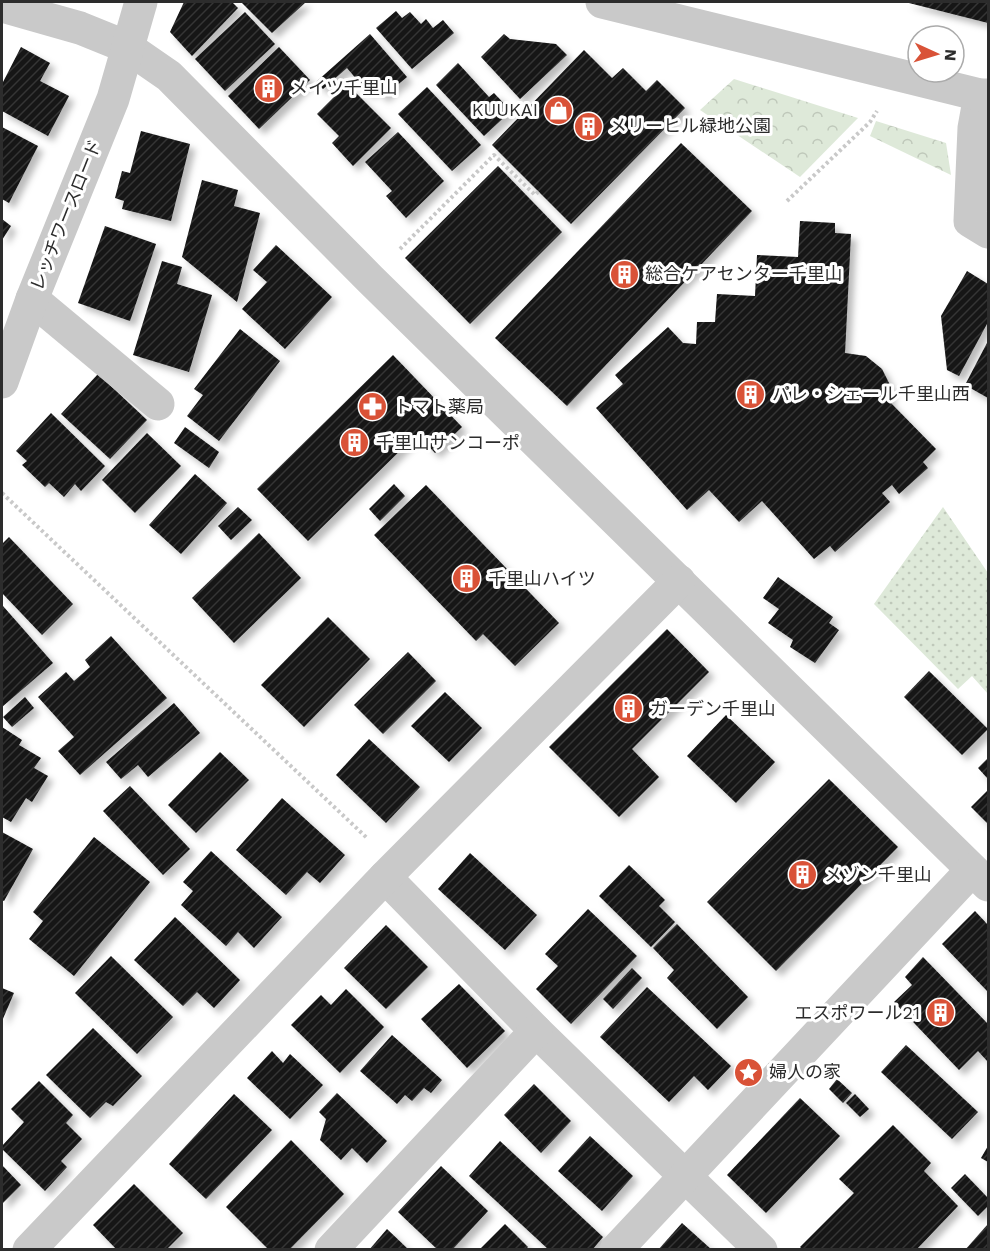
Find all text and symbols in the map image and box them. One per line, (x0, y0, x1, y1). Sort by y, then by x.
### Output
north arrow (906, 24, 966, 84)
text: N (941, 48, 960, 62)
building icon: メイツ千里山 (253, 72, 285, 104)
place label: メイツ千里山 (290, 77, 398, 98)
shop icon: KUUKAI (543, 94, 575, 126)
place label: KUUKAI (472, 99, 538, 120)
building icon: メリーヒル緑地公園 (572, 110, 604, 142)
place label: メリーヒル緑地公園 (609, 115, 771, 136)
street label: レッチワースロード (26, 136, 105, 293)
building icon: 総合ケアセンター千里山 (608, 258, 640, 290)
place label: 総合ケアセンター千里山 (645, 263, 843, 284)
building icon: パレ・シェール千里山西 (735, 378, 767, 410)
place label: パレ・シェール千里山西 (772, 383, 970, 404)
pharmacy icon: トマト薬局 (357, 391, 389, 423)
place label: トマト薬局 (394, 396, 484, 417)
building icon: 千里山サンコーポ (339, 427, 371, 459)
place label: 千里山サンコーポ (376, 432, 520, 453)
building icon: 千里山ハイツ (451, 563, 483, 595)
place label: 千里山ハイツ (488, 568, 596, 589)
building icon: ガーデン千里山 (613, 693, 645, 725)
place label: ガーデン千里山 (650, 698, 776, 719)
building icon: メゾン千里山 (787, 859, 819, 891)
place label: メゾン千里山 (824, 864, 932, 885)
building icon: エスポワール21 (925, 997, 957, 1029)
place label: エスポワール21 (794, 1002, 920, 1023)
place icon: 婦人の家 (732, 1056, 764, 1088)
place label: 婦人の家 (769, 1061, 841, 1082)

